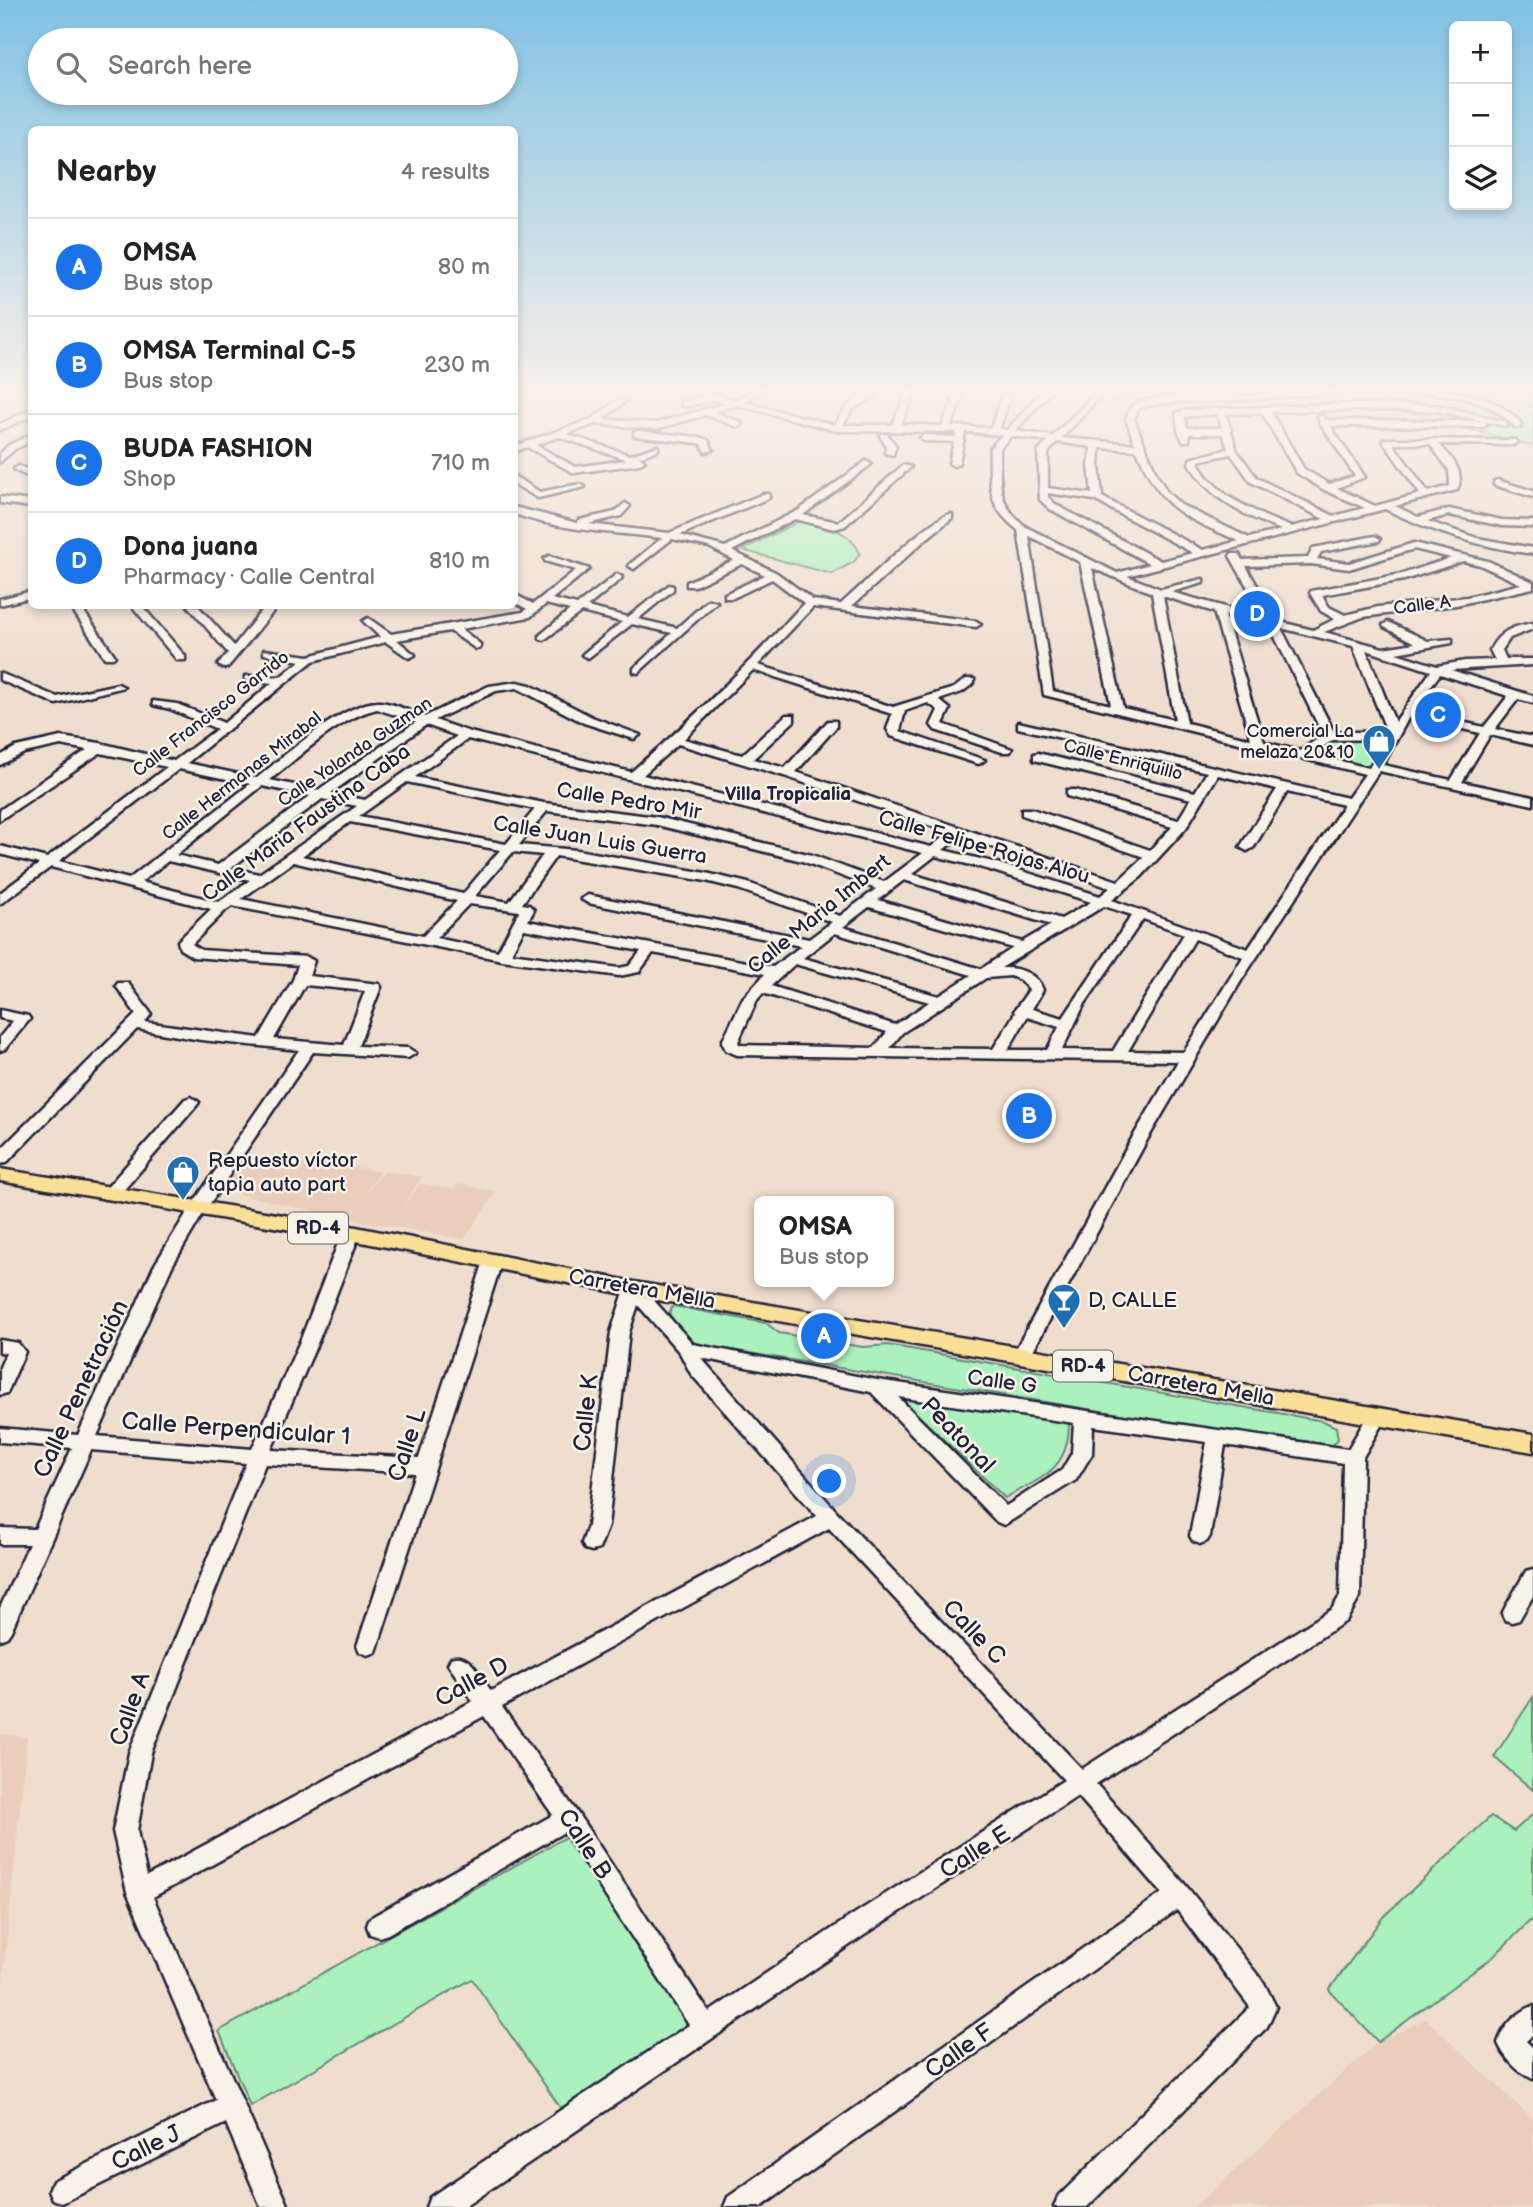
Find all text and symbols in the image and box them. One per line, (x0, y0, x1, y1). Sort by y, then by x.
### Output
map controls (1449, 21, 1512, 210)
button: + (1449, 21, 1512, 84)
search box (28, 28, 518, 105)
icon: search (52, 48, 90, 86)
text: Search here (108, 51, 252, 82)
button: − (1449, 84, 1512, 147)
button: layers (1449, 147, 1512, 210)
text: Nearby (56, 154, 156, 190)
text: 4 results (401, 158, 490, 186)
text: OMSA (123, 238, 196, 269)
text: A (72, 253, 86, 281)
text: 80 m (438, 253, 490, 281)
text: Bus stop (123, 269, 213, 297)
text: OMSA Terminal C-5 (123, 336, 356, 367)
text: B (71, 351, 87, 379)
text: 230 m (424, 351, 490, 379)
text: Bus stop (123, 367, 213, 395)
text: BUDA FASHION (123, 434, 313, 465)
text: C (71, 449, 87, 477)
text: 710 m (431, 449, 490, 477)
text: Shop (123, 465, 176, 493)
text: Dona juana (123, 532, 258, 563)
text: D (71, 547, 87, 575)
text: 810 m (429, 547, 490, 575)
text: Pharmacy · Calle Central (123, 563, 375, 591)
pin: D (1234, 588, 1280, 640)
street label: Calle A (1392, 591, 1452, 619)
street label: Calle Francisco Garrido (129, 646, 293, 782)
pin: C (1415, 689, 1461, 741)
street label: Calle Yolanda Guzman (274, 693, 436, 811)
street label: Calle Hermanas Mirabal (158, 707, 326, 845)
place label: Comercial La melaza 20&10 (1240, 721, 1354, 763)
shop icon: Comercial La melaza 20&10 (1360, 722, 1398, 771)
street label: Calle Enriquillo (1061, 735, 1185, 785)
street label: Calle Maria Faustina Caba (197, 739, 415, 907)
street label: Calle Pedro Mir (555, 777, 704, 825)
district label: Villa Tropicalia (725, 783, 851, 806)
street label: Calle Felipe Rojas Alou (875, 805, 1093, 889)
street label: Calle Juan Luis Guerra (491, 811, 709, 869)
street label: Calle Maria Imbert (742, 848, 896, 979)
pin: B (1006, 1090, 1052, 1142)
place label: Repuesto víctor tapia auto part (208, 1148, 357, 1197)
shop icon: Repuesto víctor tapia auto part (164, 1153, 202, 1202)
popup (754, 1196, 894, 1287)
road number: RD-4 (288, 1212, 348, 1244)
text: OMSA (779, 1212, 852, 1243)
text: Bus stop (779, 1243, 869, 1271)
street label: Carretera Mella (567, 1264, 717, 1314)
bar icon: D, CALLE (1045, 1281, 1083, 1330)
place label: D, CALLE (1088, 1288, 1177, 1313)
street label: Calle Penetración (27, 1296, 135, 1482)
pin: A (801, 1310, 847, 1362)
road number: RD-4 (1053, 1350, 1113, 1382)
street label: Carretera Mella (1126, 1361, 1276, 1411)
street label: Calle G (966, 1365, 1039, 1399)
street label: Calle K (568, 1372, 605, 1453)
street label: Peatonal (915, 1391, 1001, 1479)
street label: Calle L (382, 1404, 433, 1485)
street label: Calle Perpendicular 1 (121, 1407, 351, 1451)
your location (812, 1464, 846, 1498)
street label: Calle C (936, 1594, 1012, 1670)
street label: Calle D (430, 1651, 514, 1713)
street label: Calle A (103, 1668, 157, 1750)
street label: Calle B (552, 1803, 618, 1885)
street label: Calle E (934, 1819, 1016, 1885)
street label: Calle F (919, 2017, 999, 2085)
street label: Calle J (107, 2119, 185, 2177)

